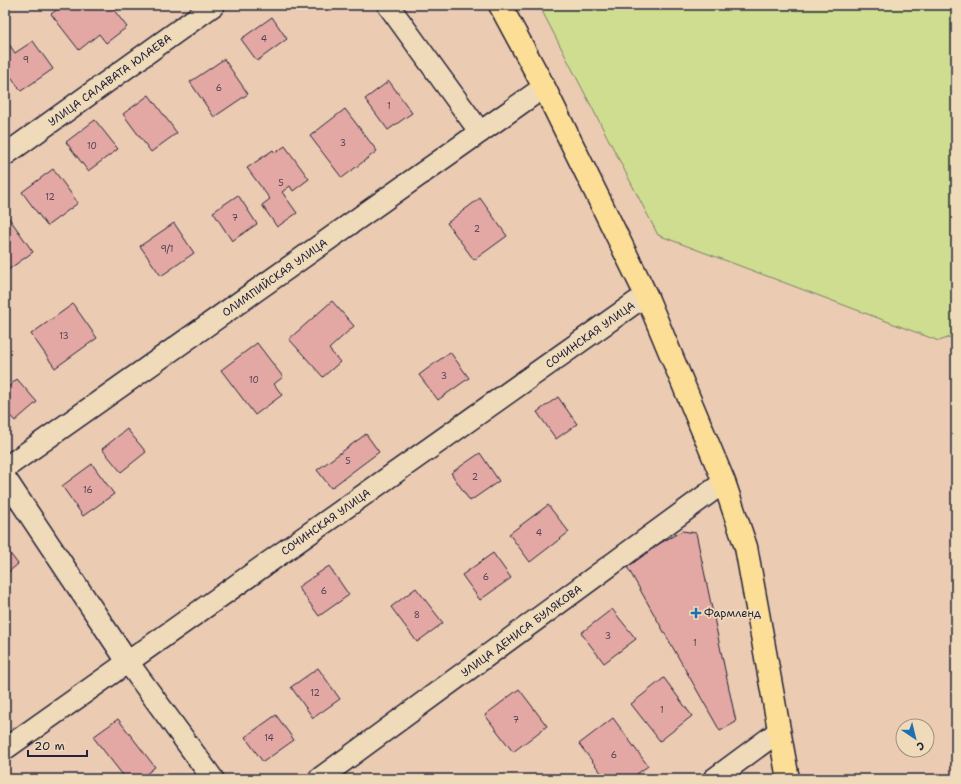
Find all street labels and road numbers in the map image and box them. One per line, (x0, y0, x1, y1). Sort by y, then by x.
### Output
street label: УЛИЦА САЛАВАТА ЮЛАЕВА (45, 31, 175, 130)
street label: ОЛИМПИЙСКАЯ УЛИЦА (219, 235, 330, 320)
street label: СОЧИНСКАЯ УЛИЦА (543, 298, 638, 372)
street label: СОЧИНСКАЯ УЛИЦА (278, 485, 374, 559)
street label: УЛИЦА ДЕНИСА БУЛЯКОВА (458, 582, 585, 680)

